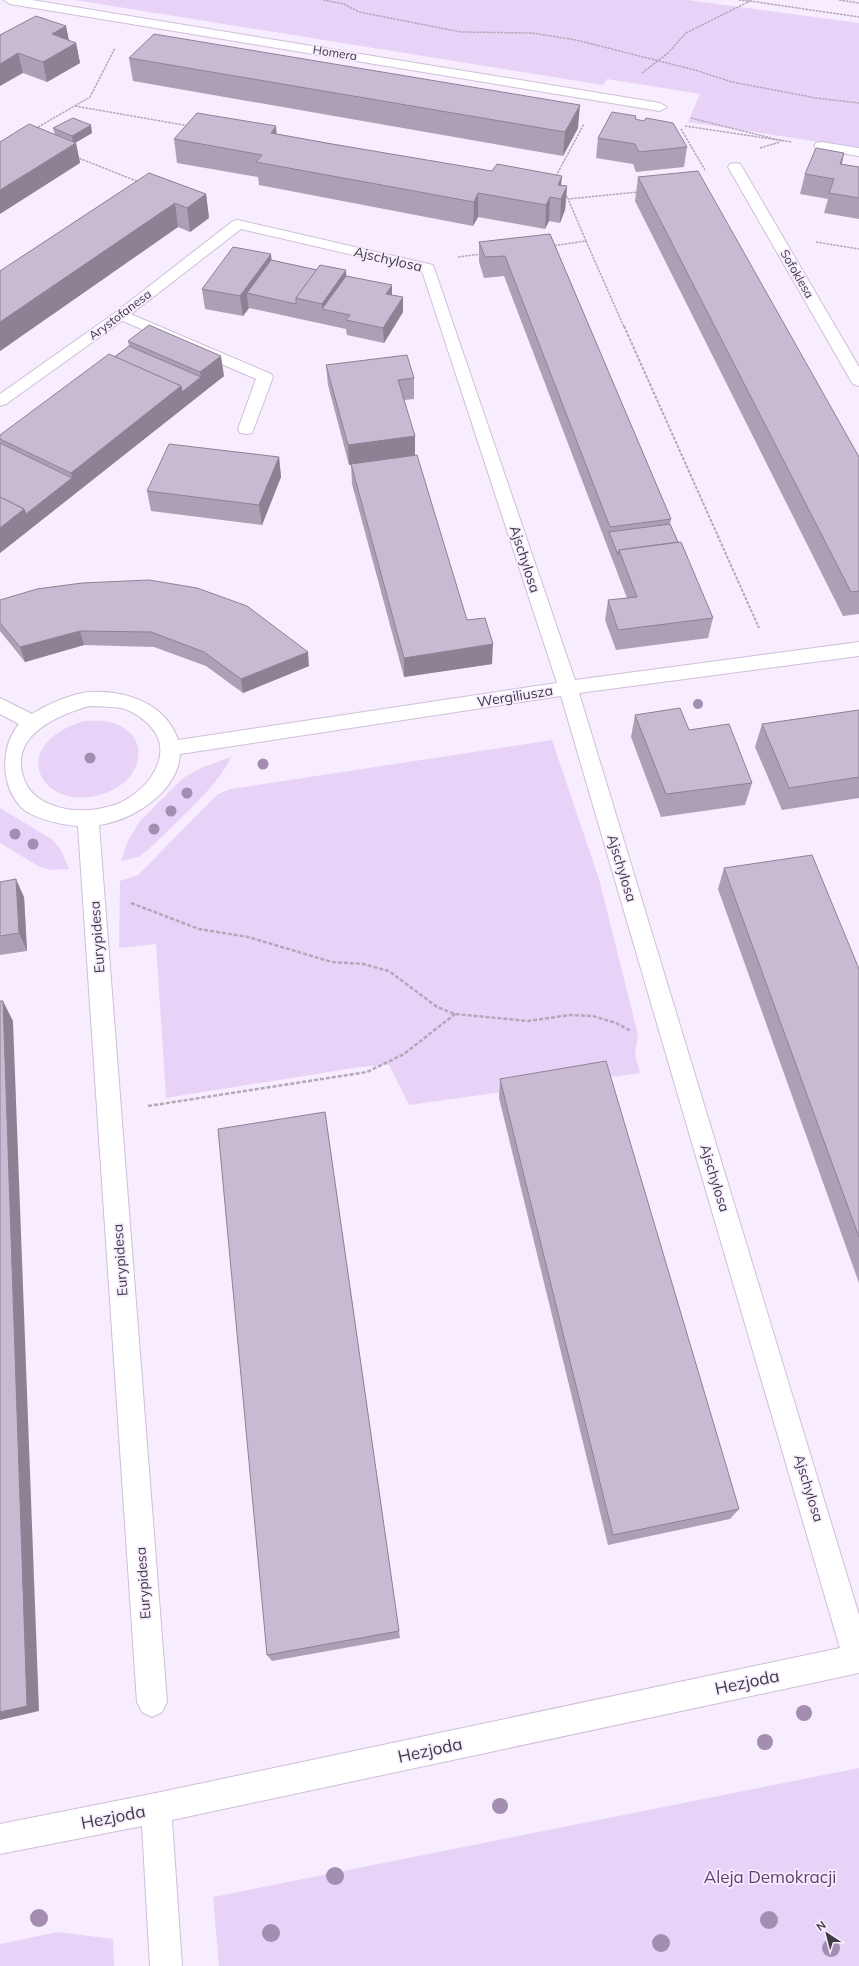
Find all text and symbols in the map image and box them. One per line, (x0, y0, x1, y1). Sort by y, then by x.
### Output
street label: Homera (312, 42, 358, 63)
street label: Ajschylosa (352, 242, 424, 276)
street label: Sofoklesa (778, 247, 817, 301)
street label: Arystofanesa (85, 286, 154, 343)
street label: Ajschylosa (506, 523, 544, 595)
street label: Wergiliusza (476, 681, 554, 711)
street label: Ajschylosa (603, 832, 641, 904)
street label: Eurypidesa (85, 900, 109, 974)
street label: Ajschylosa (696, 1142, 734, 1214)
street label: Eurypidesa (108, 1223, 132, 1297)
street label: Ajschylosa (790, 1452, 828, 1524)
street label: Eurypidesa (131, 1546, 155, 1620)
street label: Hezjoda (713, 1664, 781, 1699)
street label: Hezjoda (396, 1732, 464, 1767)
street label: Hezjoda (79, 1800, 147, 1833)
park label: Aleja Demokracji (704, 1866, 836, 1887)
north arrow (807, 1914, 847, 1954)
text: N (814, 1918, 829, 1934)

